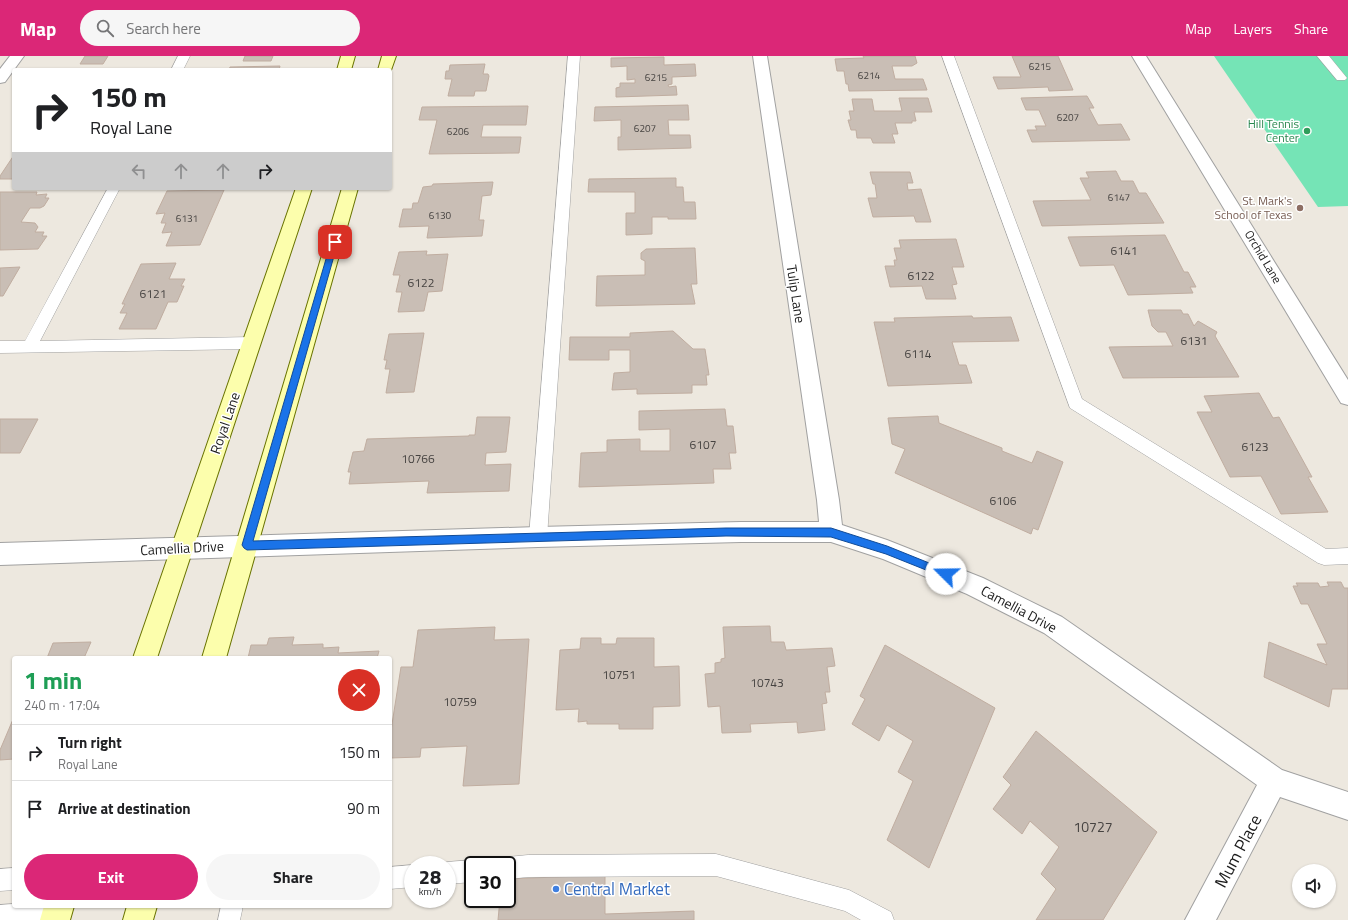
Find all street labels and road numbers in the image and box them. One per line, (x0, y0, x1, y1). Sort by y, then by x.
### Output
street label: Orchid Lane (1240, 226, 1287, 287)
street label: Tulip Lane (782, 263, 811, 325)
street label: Royal Lane (204, 389, 245, 457)
street label: Camellia Drive (140, 535, 224, 560)
street label: Camellia Drive (977, 580, 1061, 637)
street label: Mum Place (1208, 810, 1268, 892)

